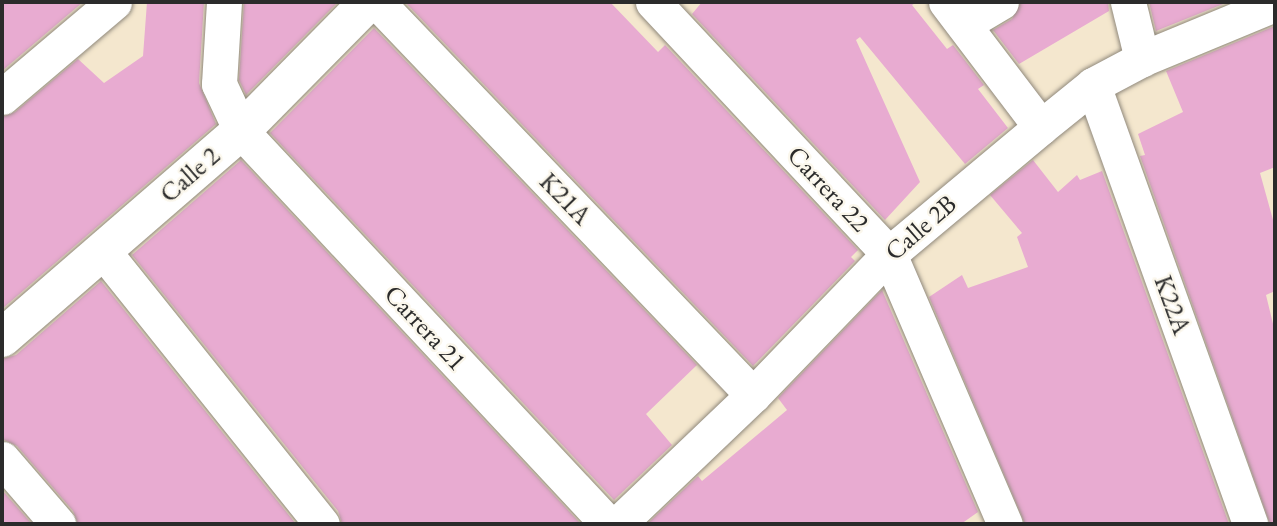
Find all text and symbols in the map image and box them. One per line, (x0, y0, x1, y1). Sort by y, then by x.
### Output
street label: Carrera 22 (781, 140, 875, 238)
street label: Calle 2 (154, 141, 226, 209)
street label: K21A (533, 166, 597, 232)
street label: Calle 2B (879, 189, 963, 267)
street label: K22A (1147, 271, 1197, 339)
street label: Carrera 21 (378, 279, 472, 377)

